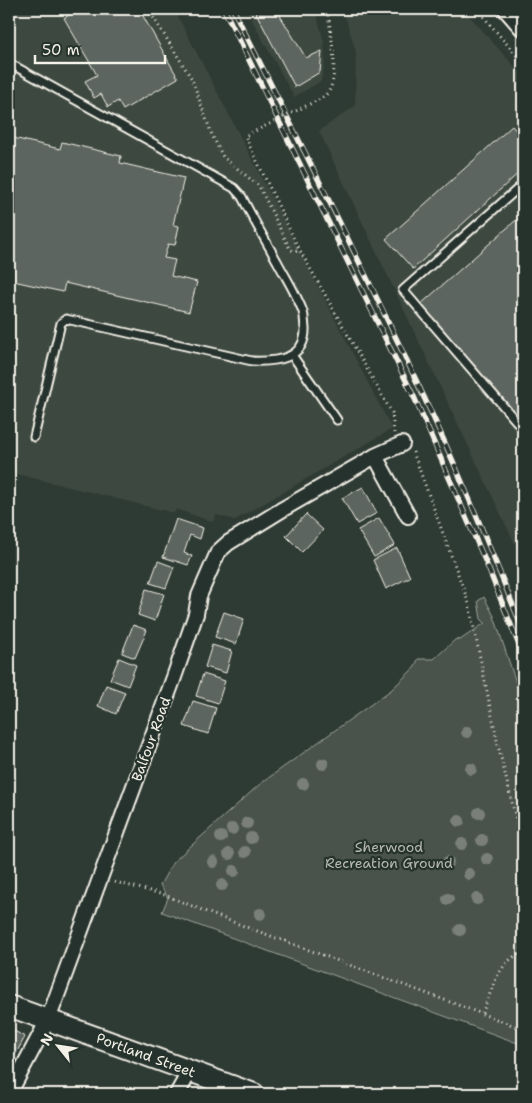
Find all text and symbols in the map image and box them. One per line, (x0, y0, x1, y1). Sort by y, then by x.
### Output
scale bar (35, 32, 165, 64)
text: 50 m (42, 40, 80, 60)
street label: Balfour Road (127, 694, 175, 784)
park label: Sherwood Recreation Ground (325, 838, 453, 872)
north arrow (32, 1020, 82, 1070)
street label: Portland Street (94, 1029, 198, 1081)
text: N (36, 1030, 57, 1049)

